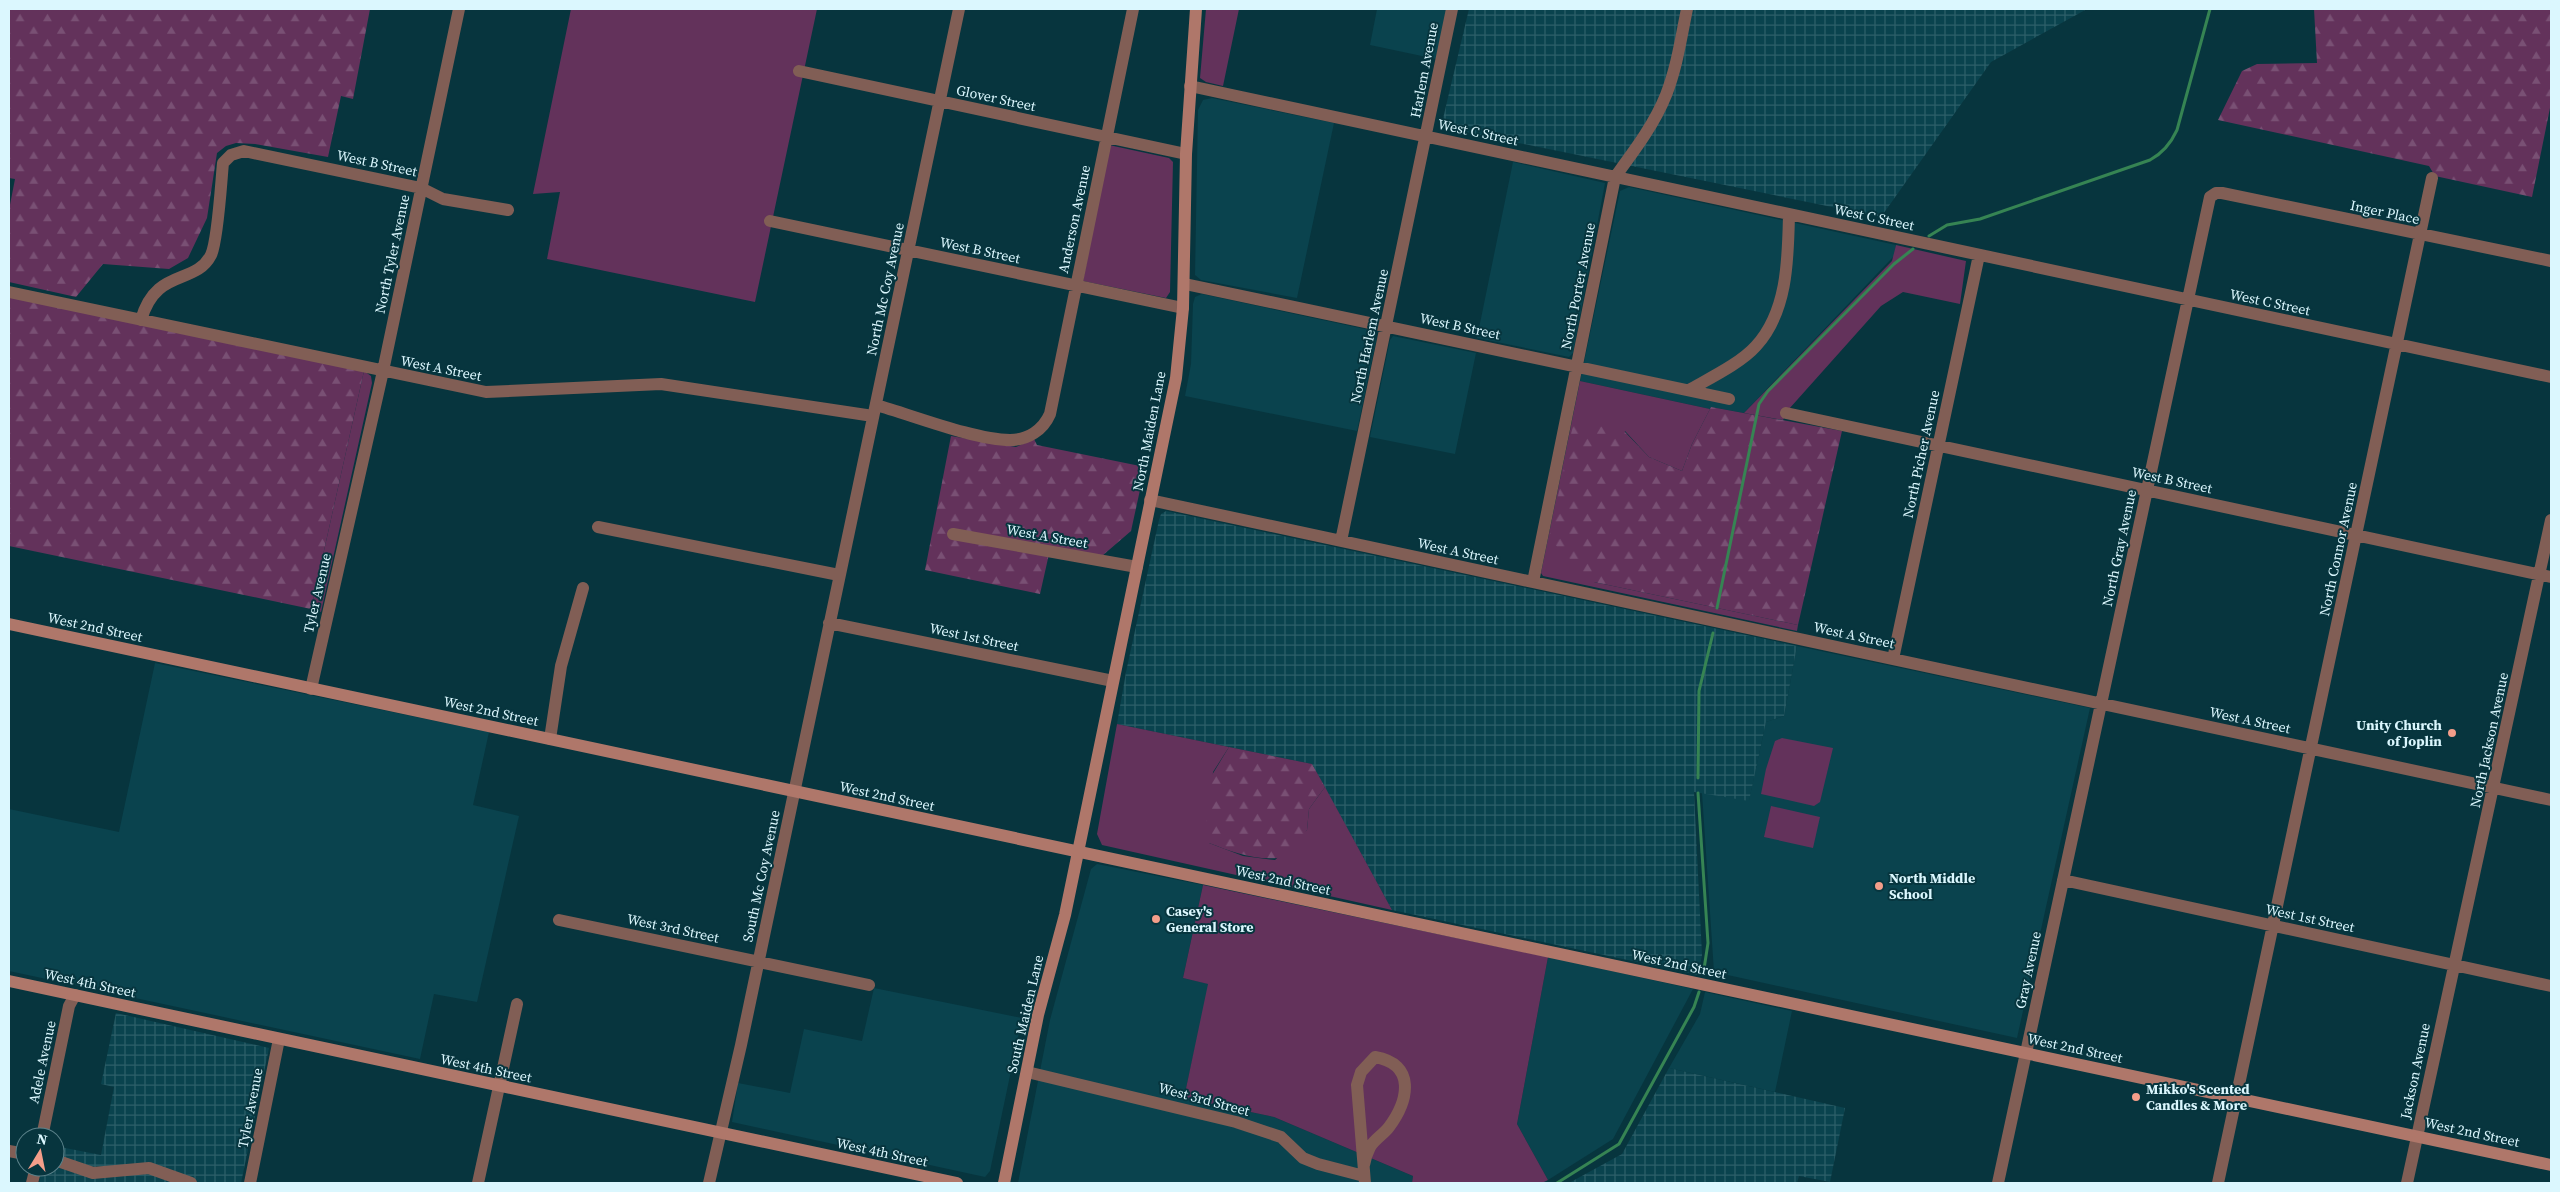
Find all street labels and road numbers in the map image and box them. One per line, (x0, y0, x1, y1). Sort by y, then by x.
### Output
street label: Harlem Avenue (1405, 21, 1443, 119)
street label: Glover Street (954, 80, 1038, 116)
street label: West C Street (1436, 114, 1521, 150)
street label: West B Street (335, 145, 420, 181)
street label: Anderson Avenue (1053, 163, 1095, 275)
street label: North Tyler Avenue (370, 193, 414, 315)
street label: Inger Place (2348, 195, 2422, 229)
street label: West C Street (1832, 199, 1917, 235)
street label: North Mc Coy Avenue (861, 221, 909, 357)
street label: North Porter Avenue (1556, 221, 1600, 351)
street label: West B Street (938, 232, 1023, 268)
street label: North Harlem Avenue (1345, 267, 1393, 405)
street label: West C Street (2228, 284, 2313, 320)
street label: West B Street (1418, 308, 1503, 344)
street label: West A Street (399, 350, 484, 386)
street label: North Maiden Lane (1128, 369, 1170, 493)
street label: North Picher Avenue (1898, 388, 1944, 520)
street label: West B Street (2130, 462, 2215, 498)
street label: North Connor Avenue (2314, 480, 2362, 618)
street label: North Gray Avenue (2097, 488, 2141, 608)
street label: West A Street (1005, 519, 1090, 553)
street label: West A Street (1416, 533, 1501, 569)
street label: Tyler Avenue (298, 551, 336, 635)
street label: West 2nd Street (46, 607, 145, 647)
street label: West A Street (1812, 617, 1897, 653)
street label: West 1st Street (928, 618, 1021, 656)
street label: North Jackson Avenue (2465, 670, 2513, 810)
street label: West 2nd Street (442, 691, 541, 731)
street label: West A Street (2208, 702, 2293, 738)
street label: West 2nd Street (838, 776, 937, 816)
street label: South Mc Coy Avenue (737, 808, 785, 944)
street label: West 2nd Street (1234, 860, 1333, 900)
street label: West 1st Street (2264, 899, 2357, 937)
street label: West 3rd Street (625, 908, 721, 948)
street label: Gray Avenue (2010, 929, 2046, 1011)
street label: West 2nd Street (1630, 944, 1729, 984)
street label: South Maiden Lane (1002, 953, 1048, 1075)
street label: West 4th Street (42, 964, 138, 1003)
street label: Adele Avenue (23, 1019, 61, 1105)
street label: Jackson Avenue (2395, 1021, 2435, 1122)
street label: West 2nd Street (2026, 1028, 2125, 1068)
street label: West 4th Street (438, 1049, 534, 1088)
street label: Tyler Avenue (232, 1066, 268, 1150)
street label: West 3rd Street (1156, 1077, 1252, 1121)
street label: West 2nd Street (2423, 1112, 2522, 1152)
street label: West 4th Street (834, 1133, 930, 1172)

